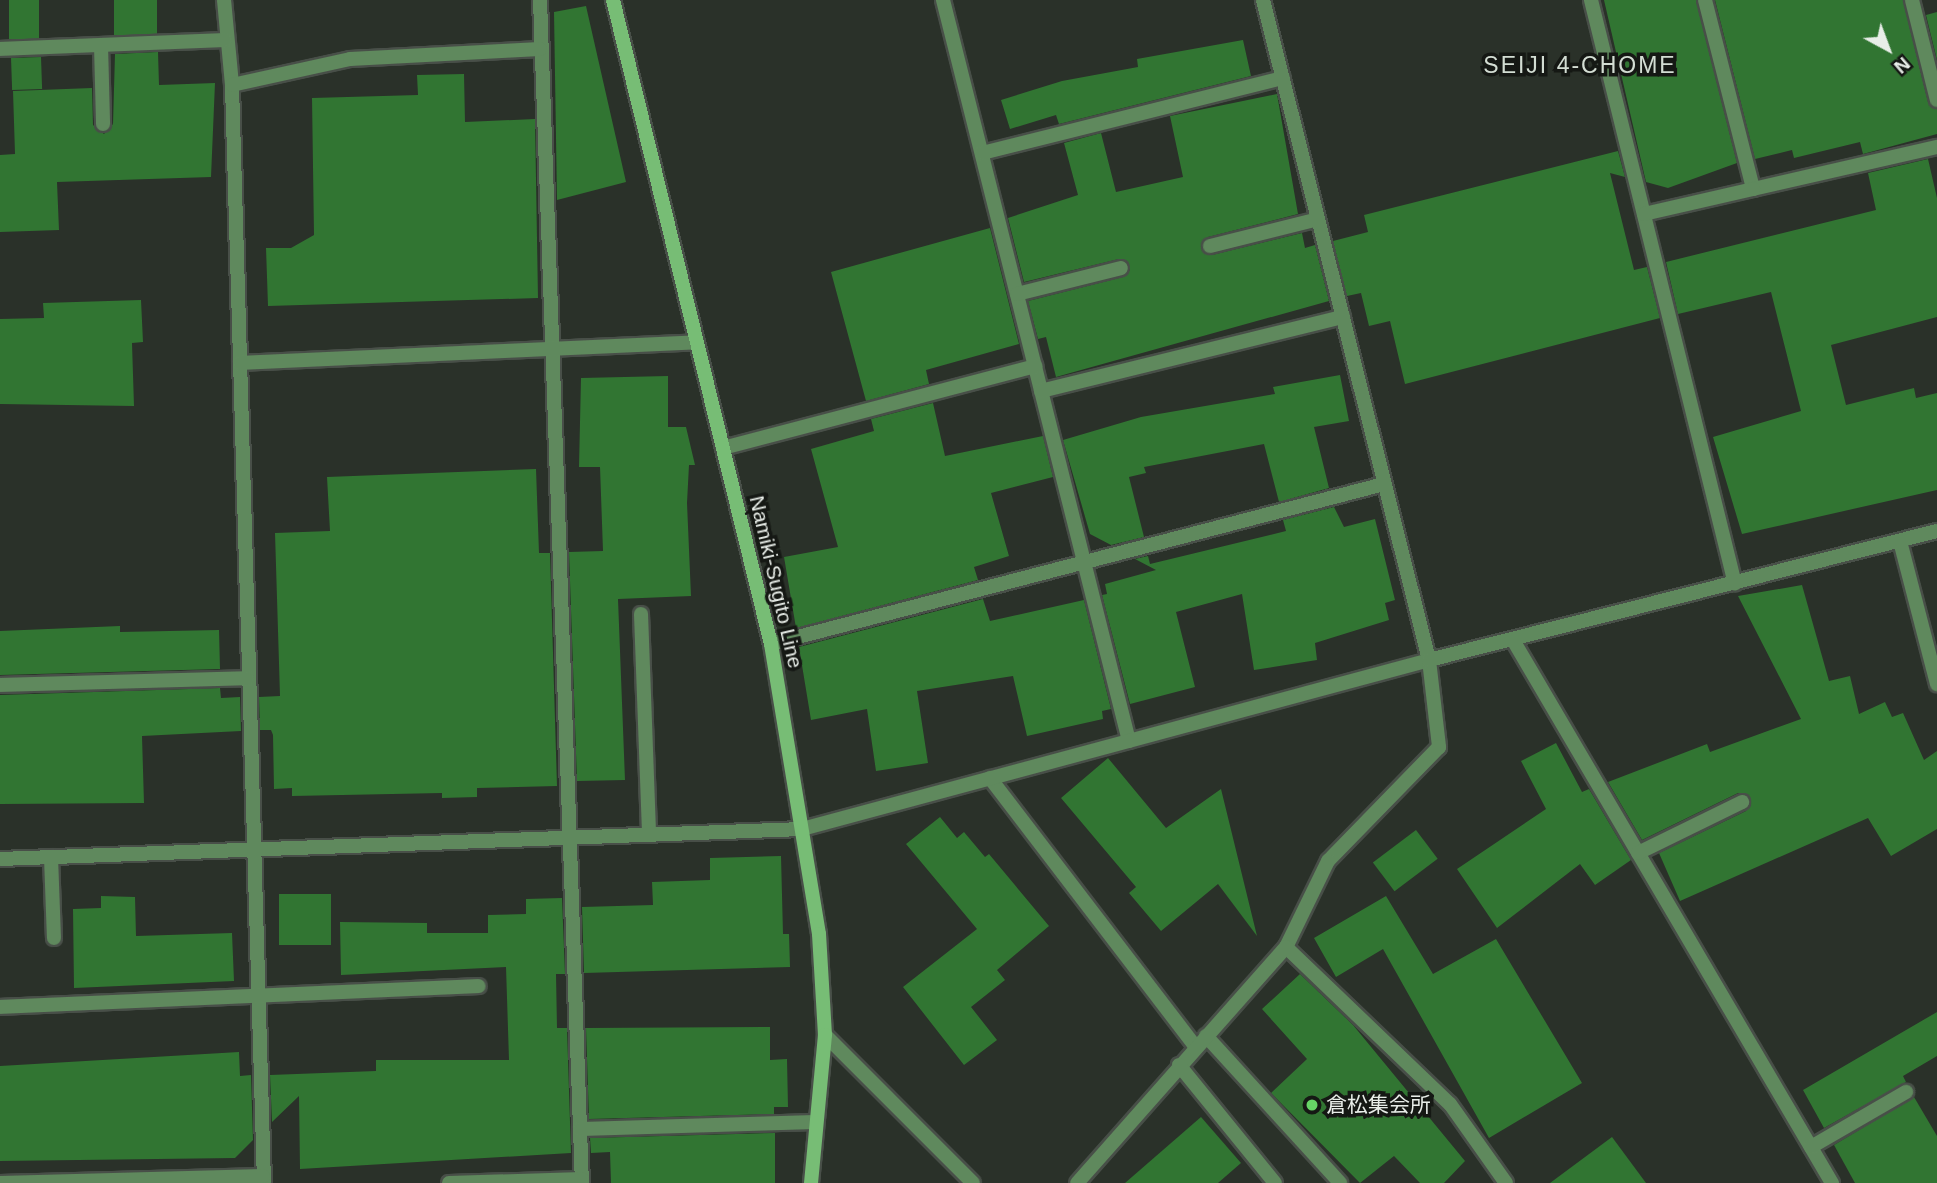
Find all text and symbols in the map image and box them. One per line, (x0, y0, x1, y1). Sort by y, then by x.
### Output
north arrow (1853, 14, 1923, 84)
district label: SEIJI 4-CHOME (1485, 51, 1675, 79)
text: N (1890, 53, 1914, 78)
street label: Namiki-Sugito Line (744, 493, 808, 671)
place label: 倉松集会所 (1326, 1092, 1431, 1118)
marker: 倉松集会所 (1304, 1097, 1320, 1113)

